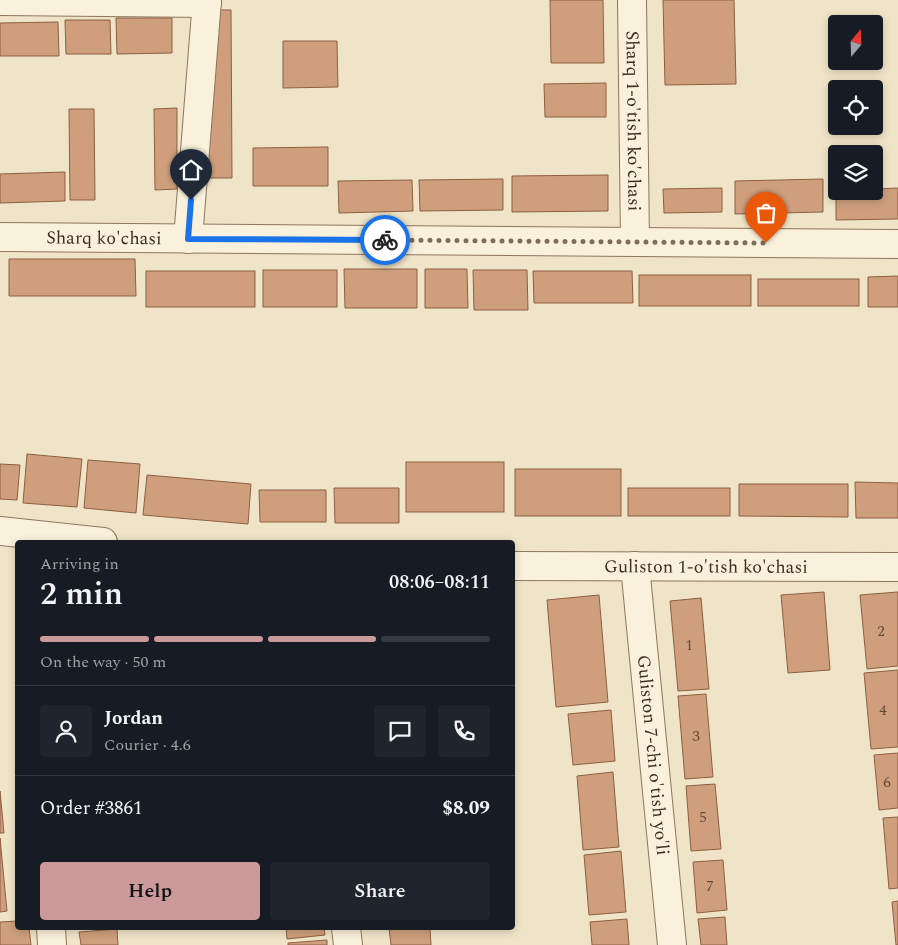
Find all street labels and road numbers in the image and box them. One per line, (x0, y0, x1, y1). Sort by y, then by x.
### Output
street label: Sharq 1-o'tish ko'chasi (618, 31, 648, 211)
street label: Sharq ko'chasi (46, 224, 162, 252)
street label: Guliston 1-o'tish ko'chasi (604, 553, 808, 581)
street label: Guliston 7-chi o'tish yo'li (630, 654, 676, 857)

